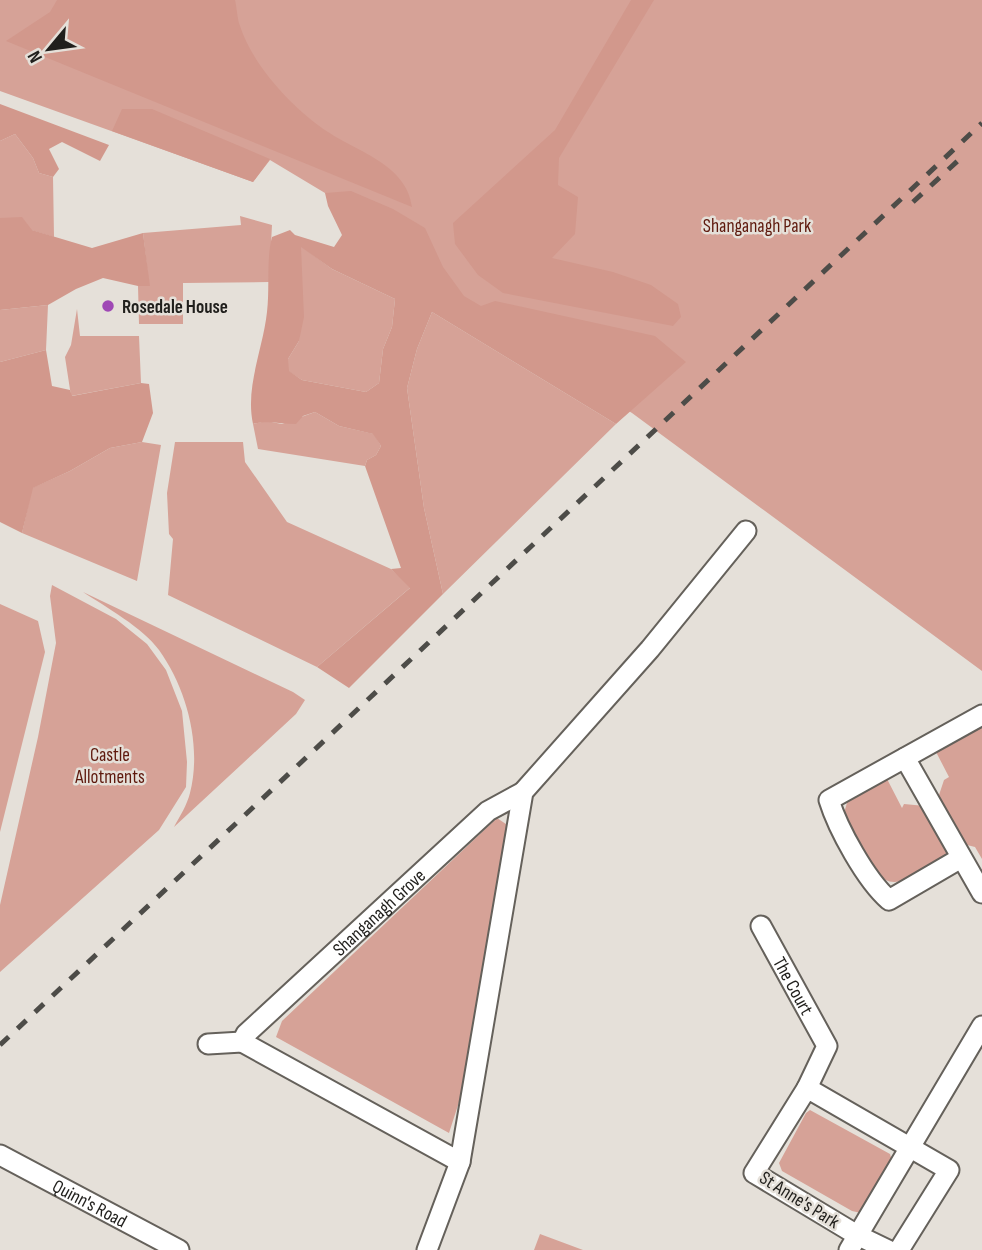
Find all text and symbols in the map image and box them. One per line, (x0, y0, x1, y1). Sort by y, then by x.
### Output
north arrow (14, 14, 84, 84)
text: N (23, 46, 48, 67)
park label: Shanganagh Park (703, 215, 812, 238)
place label: Rosedale House (122, 296, 228, 319)
marker: Rosedale House (100, 298, 116, 314)
park label: Castle Allotments (74, 744, 145, 789)
street label: Shanganagh Grove (328, 865, 431, 961)
street label: The Court (767, 953, 818, 1020)
street label: St Anne's Park (755, 1167, 844, 1234)
street label: Quinn's Road (48, 1175, 131, 1233)

